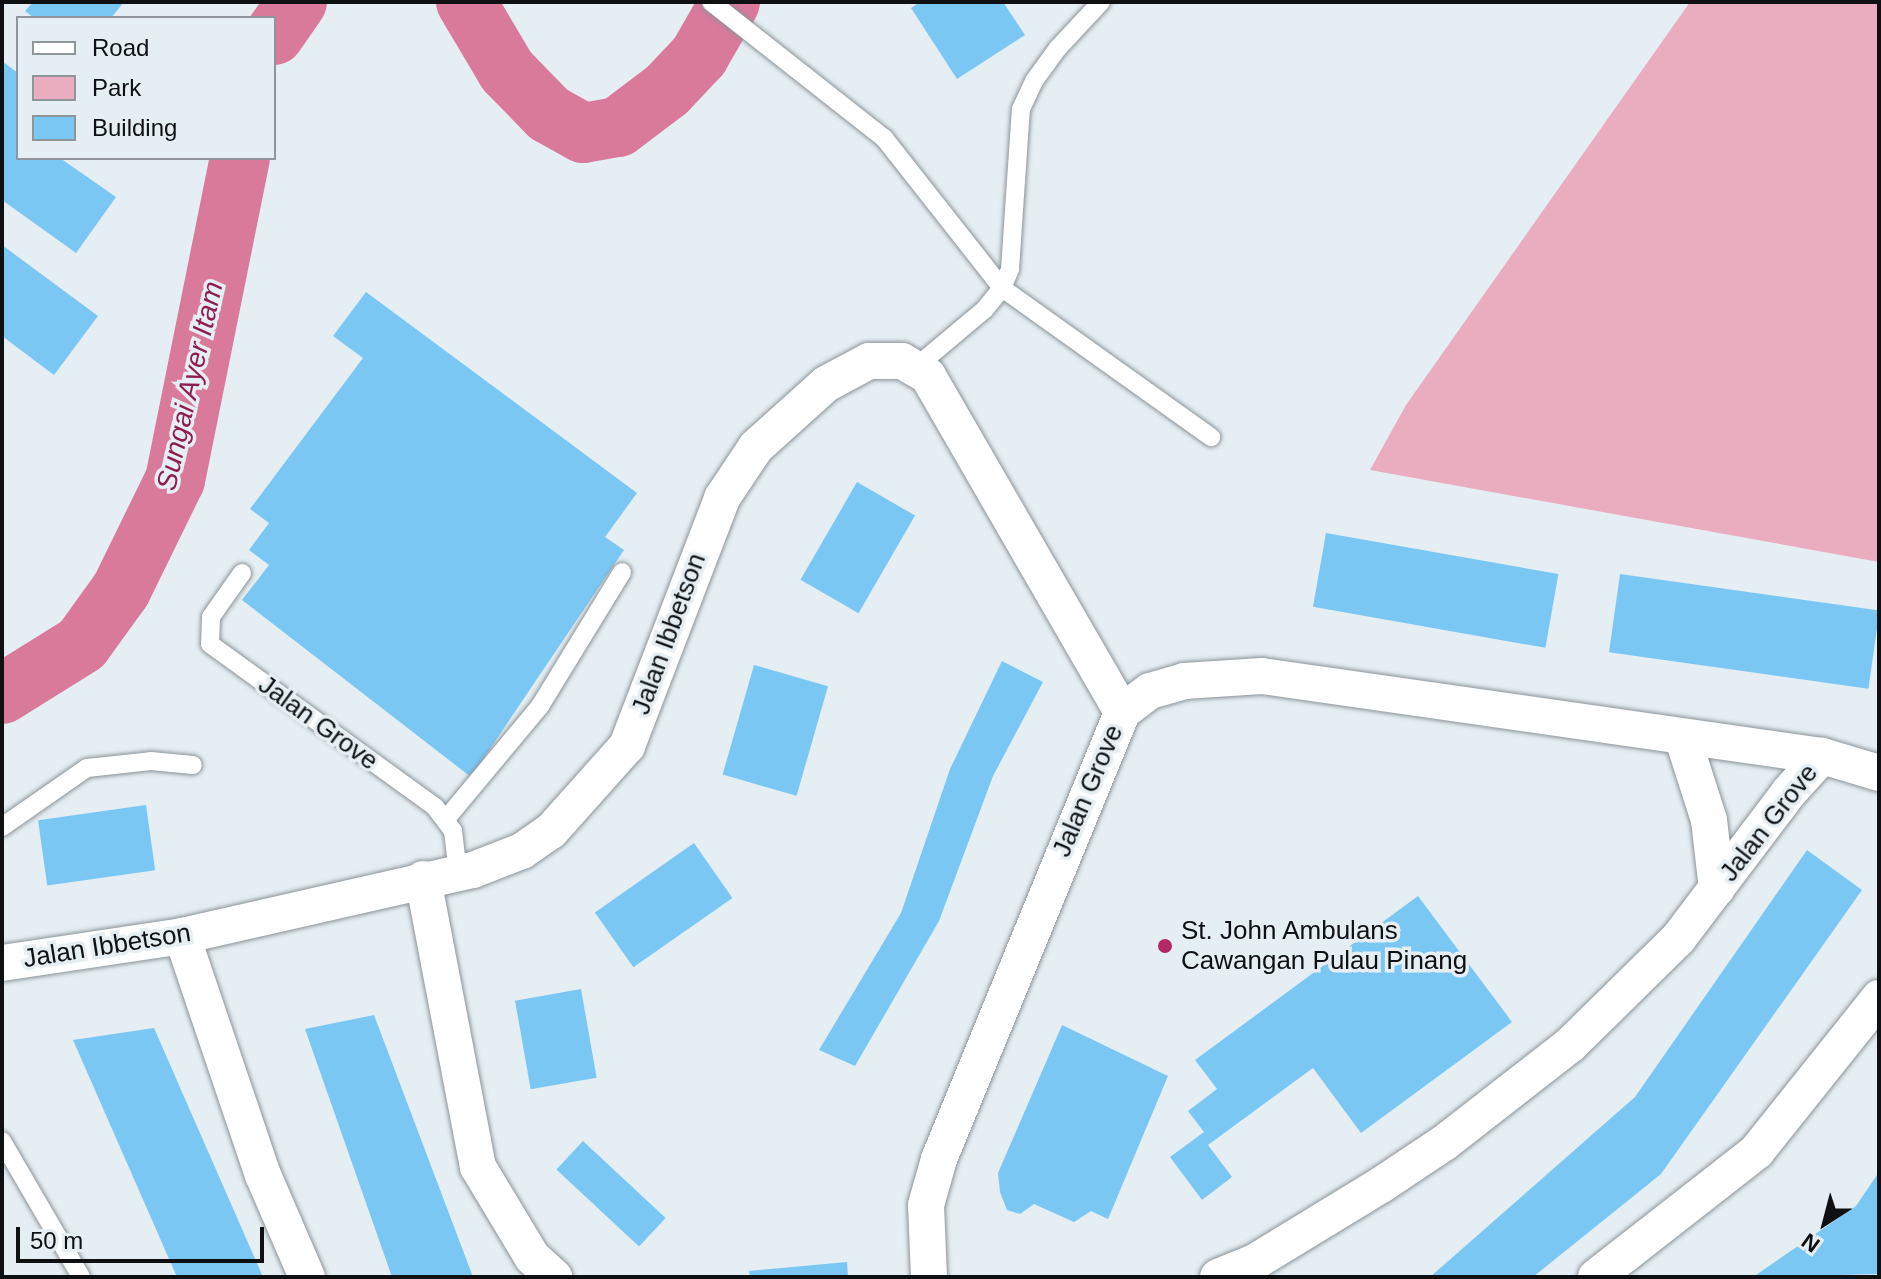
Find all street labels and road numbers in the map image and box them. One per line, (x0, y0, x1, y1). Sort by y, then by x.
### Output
street label: Jalan Ibbetson (625, 549, 713, 719)
street label: Jalan Grove (252, 669, 384, 777)
street label: Jalan Grove (1046, 720, 1130, 862)
street label: Jalan Grove (1714, 758, 1824, 888)
street label: Jalan Ibbetson (21, 917, 193, 975)

